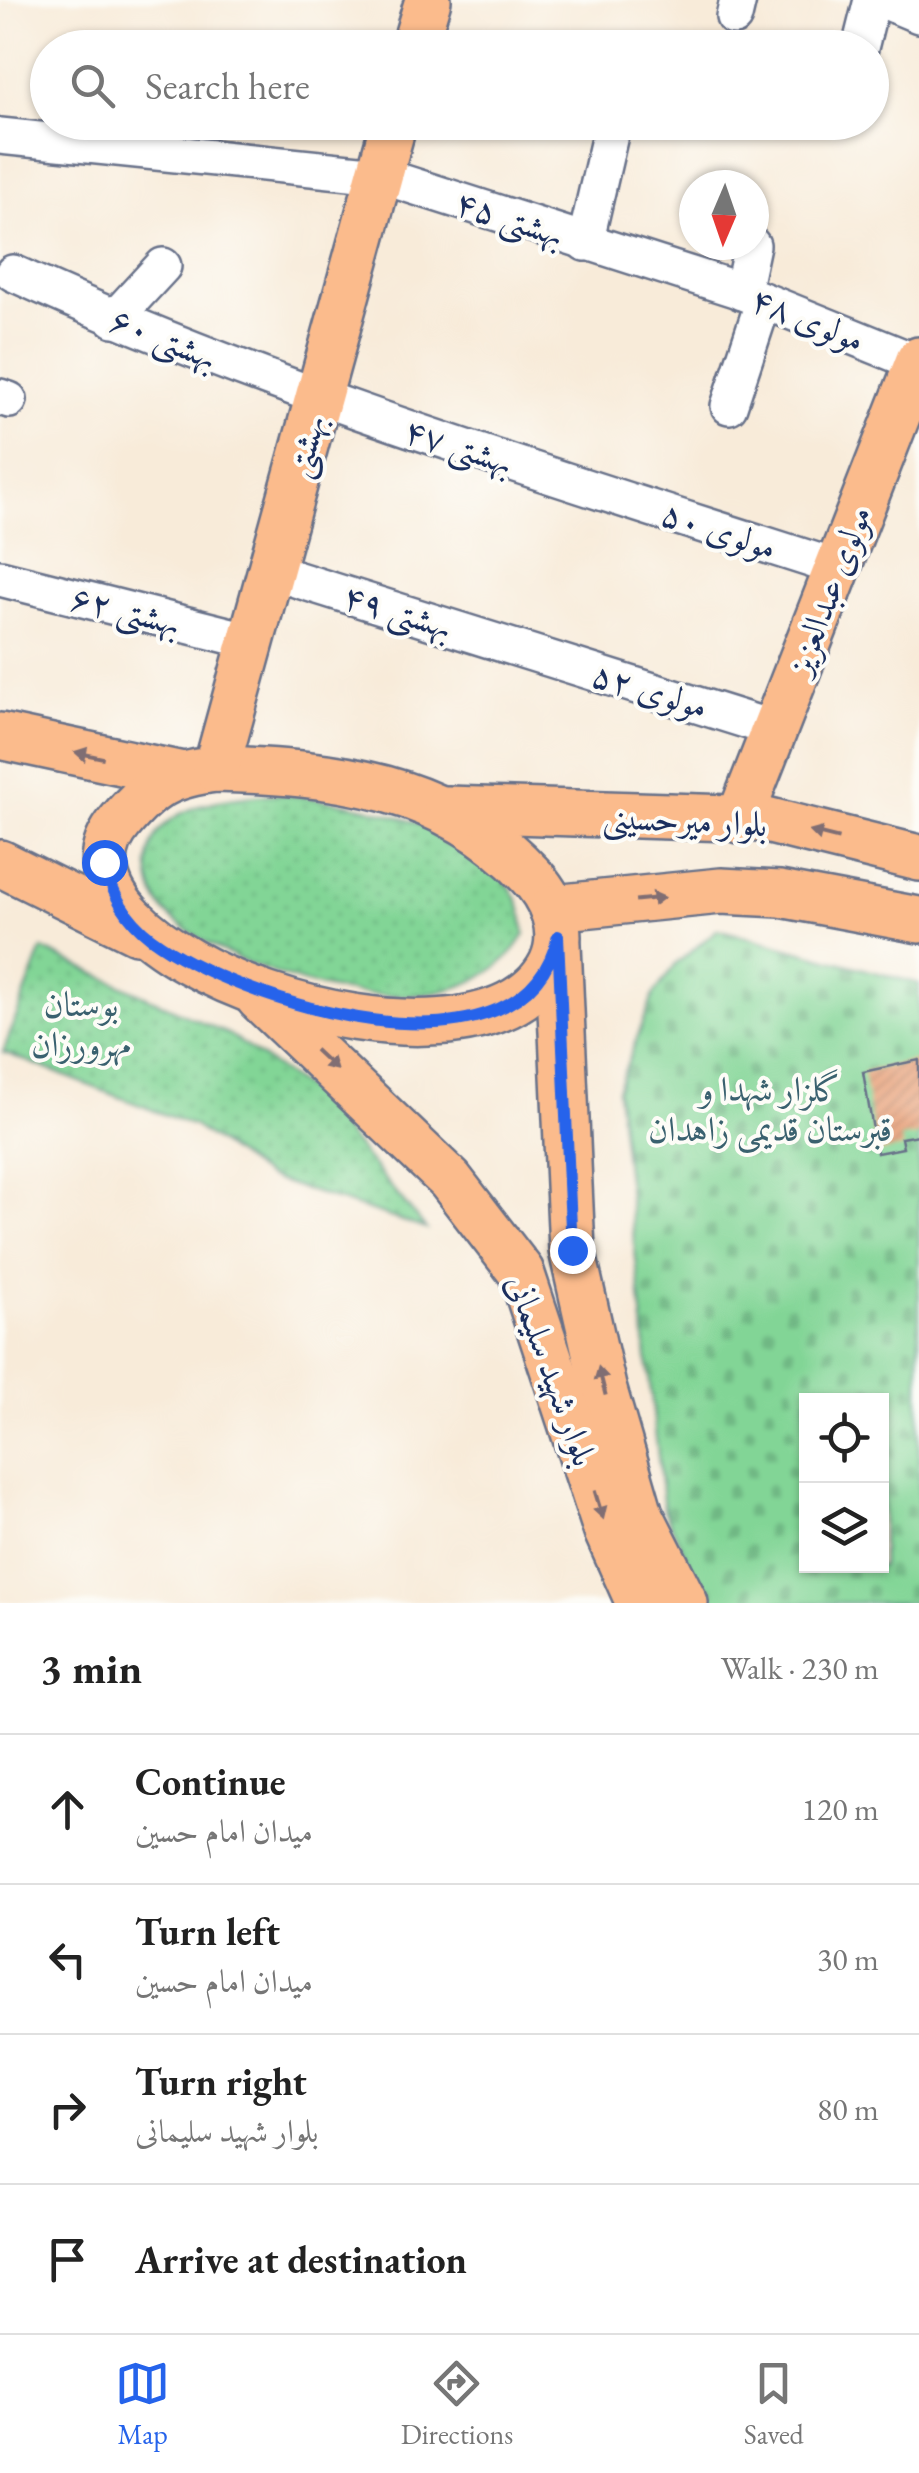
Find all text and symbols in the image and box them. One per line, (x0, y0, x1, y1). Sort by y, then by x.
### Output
search box (30, 30, 889, 140)
icon: search (65, 58, 120, 113)
text: Search here (145, 61, 310, 110)
north arrow (679, 170, 769, 260)
street label: بهشتی ۴۵ (449, 179, 570, 259)
street label: مولوی ۴۸ (745, 275, 872, 362)
street label: بهشتی ۶۰ (103, 296, 224, 382)
street label: بهشتی ۴۷ (398, 407, 519, 487)
street label: بهشتی (275, 409, 337, 483)
street label: مولوی ۵۰ (656, 490, 783, 569)
street label: مولوی عبدالعزیز (775, 499, 881, 684)
street label: بهشتی ۴۹ (337, 573, 458, 651)
street label: بهشتی ۶۲ (66, 574, 186, 648)
street label: مولوی ۵۲ (587, 651, 713, 728)
one-way arrow (73, 747, 104, 762)
street label: بلوار میرحسینی (601, 793, 769, 849)
one-way arrow (808, 827, 839, 842)
route start (82, 840, 128, 886)
one-way arrow (634, 891, 666, 907)
park label: بوستان مهرورزان (31, 981, 131, 1067)
one-way arrow (314, 1048, 338, 1071)
park label: گلزار شهدا و قبرستان قدیمی زاهدان (648, 1066, 892, 1153)
route end (550, 1228, 596, 1274)
street label: بلوار شهید سلیمانی (496, 1268, 608, 1472)
one-way arrow (594, 1365, 609, 1396)
map controls (799, 1393, 889, 1573)
button: locate (799, 1393, 889, 1483)
button: layers (799, 1483, 889, 1573)
one-way arrow (592, 1491, 607, 1521)
text: 3 min (40, 1641, 142, 1696)
text: Walk · 230 m (721, 1647, 879, 1689)
text: Continue (135, 1757, 286, 1806)
icon: ahead (40, 1782, 95, 1837)
text: 120 m (802, 1788, 879, 1830)
text: میدان امام حسین (135, 1810, 313, 1852)
text: Turn left (135, 1907, 280, 1956)
icon: left (40, 1932, 95, 1987)
text: 30 m (817, 1938, 879, 1980)
text: میدان امام حسین (135, 1960, 313, 2002)
text: Turn right (135, 2057, 307, 2106)
icon: right (40, 2082, 95, 2137)
text: 80 m (817, 2088, 879, 2130)
text: بلوار شهید سلیمانی (135, 2110, 318, 2152)
icon: arrive (40, 2232, 95, 2287)
text: Arrive at destination (135, 2235, 467, 2284)
tab: Map (115, 2356, 170, 2452)
tab: Directions (401, 2356, 513, 2452)
tab: Saved (744, 2356, 804, 2452)

